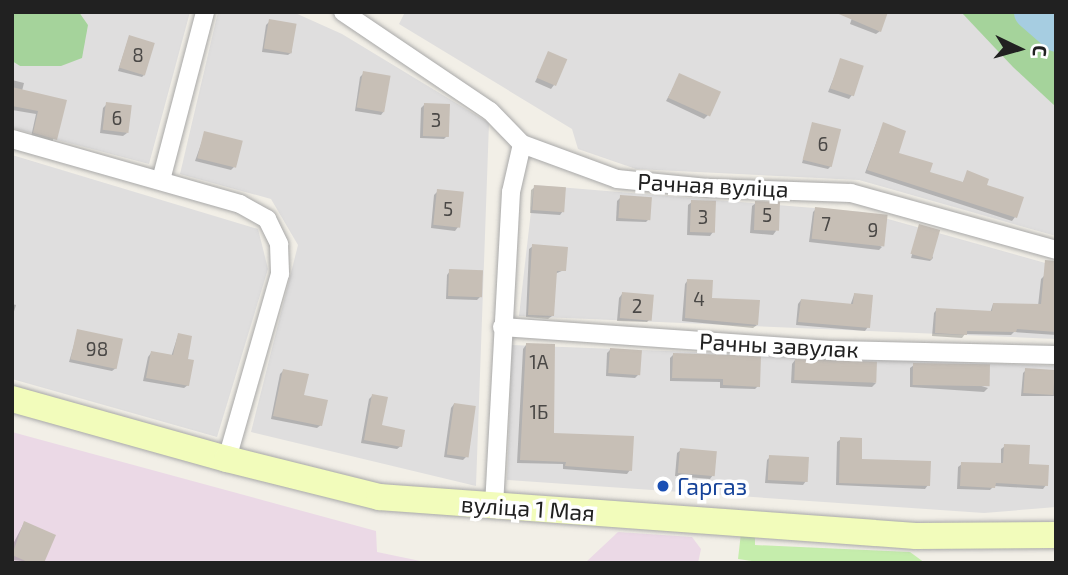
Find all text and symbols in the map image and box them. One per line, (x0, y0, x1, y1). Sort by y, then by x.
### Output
north arrow (984, 14, 1054, 84)
house number: 8 (132, 44, 144, 66)
text: С (1028, 44, 1052, 57)
house number: 6 (112, 107, 122, 129)
house number: 3 (431, 109, 441, 131)
house number: 6 (818, 133, 828, 155)
street label: Рачная вуліца (637, 167, 789, 203)
house number: 5 (443, 198, 453, 220)
house number: 5 (762, 204, 772, 226)
house number: 3 (698, 206, 708, 228)
house number: 7 (821, 213, 831, 235)
house number: 9 (868, 219, 878, 241)
house number: 4 (693, 288, 705, 310)
house number: 2 (632, 295, 642, 317)
street label: Рачны завулак (699, 327, 859, 363)
house number: 98 (86, 338, 108, 360)
house number: 1А (529, 351, 549, 373)
house number: 1Б (530, 401, 548, 423)
place label: Гаргаз (677, 472, 747, 500)
marker: Гаргаз (655, 478, 671, 494)
street label: вуліца 1 Мая (460, 490, 596, 526)

